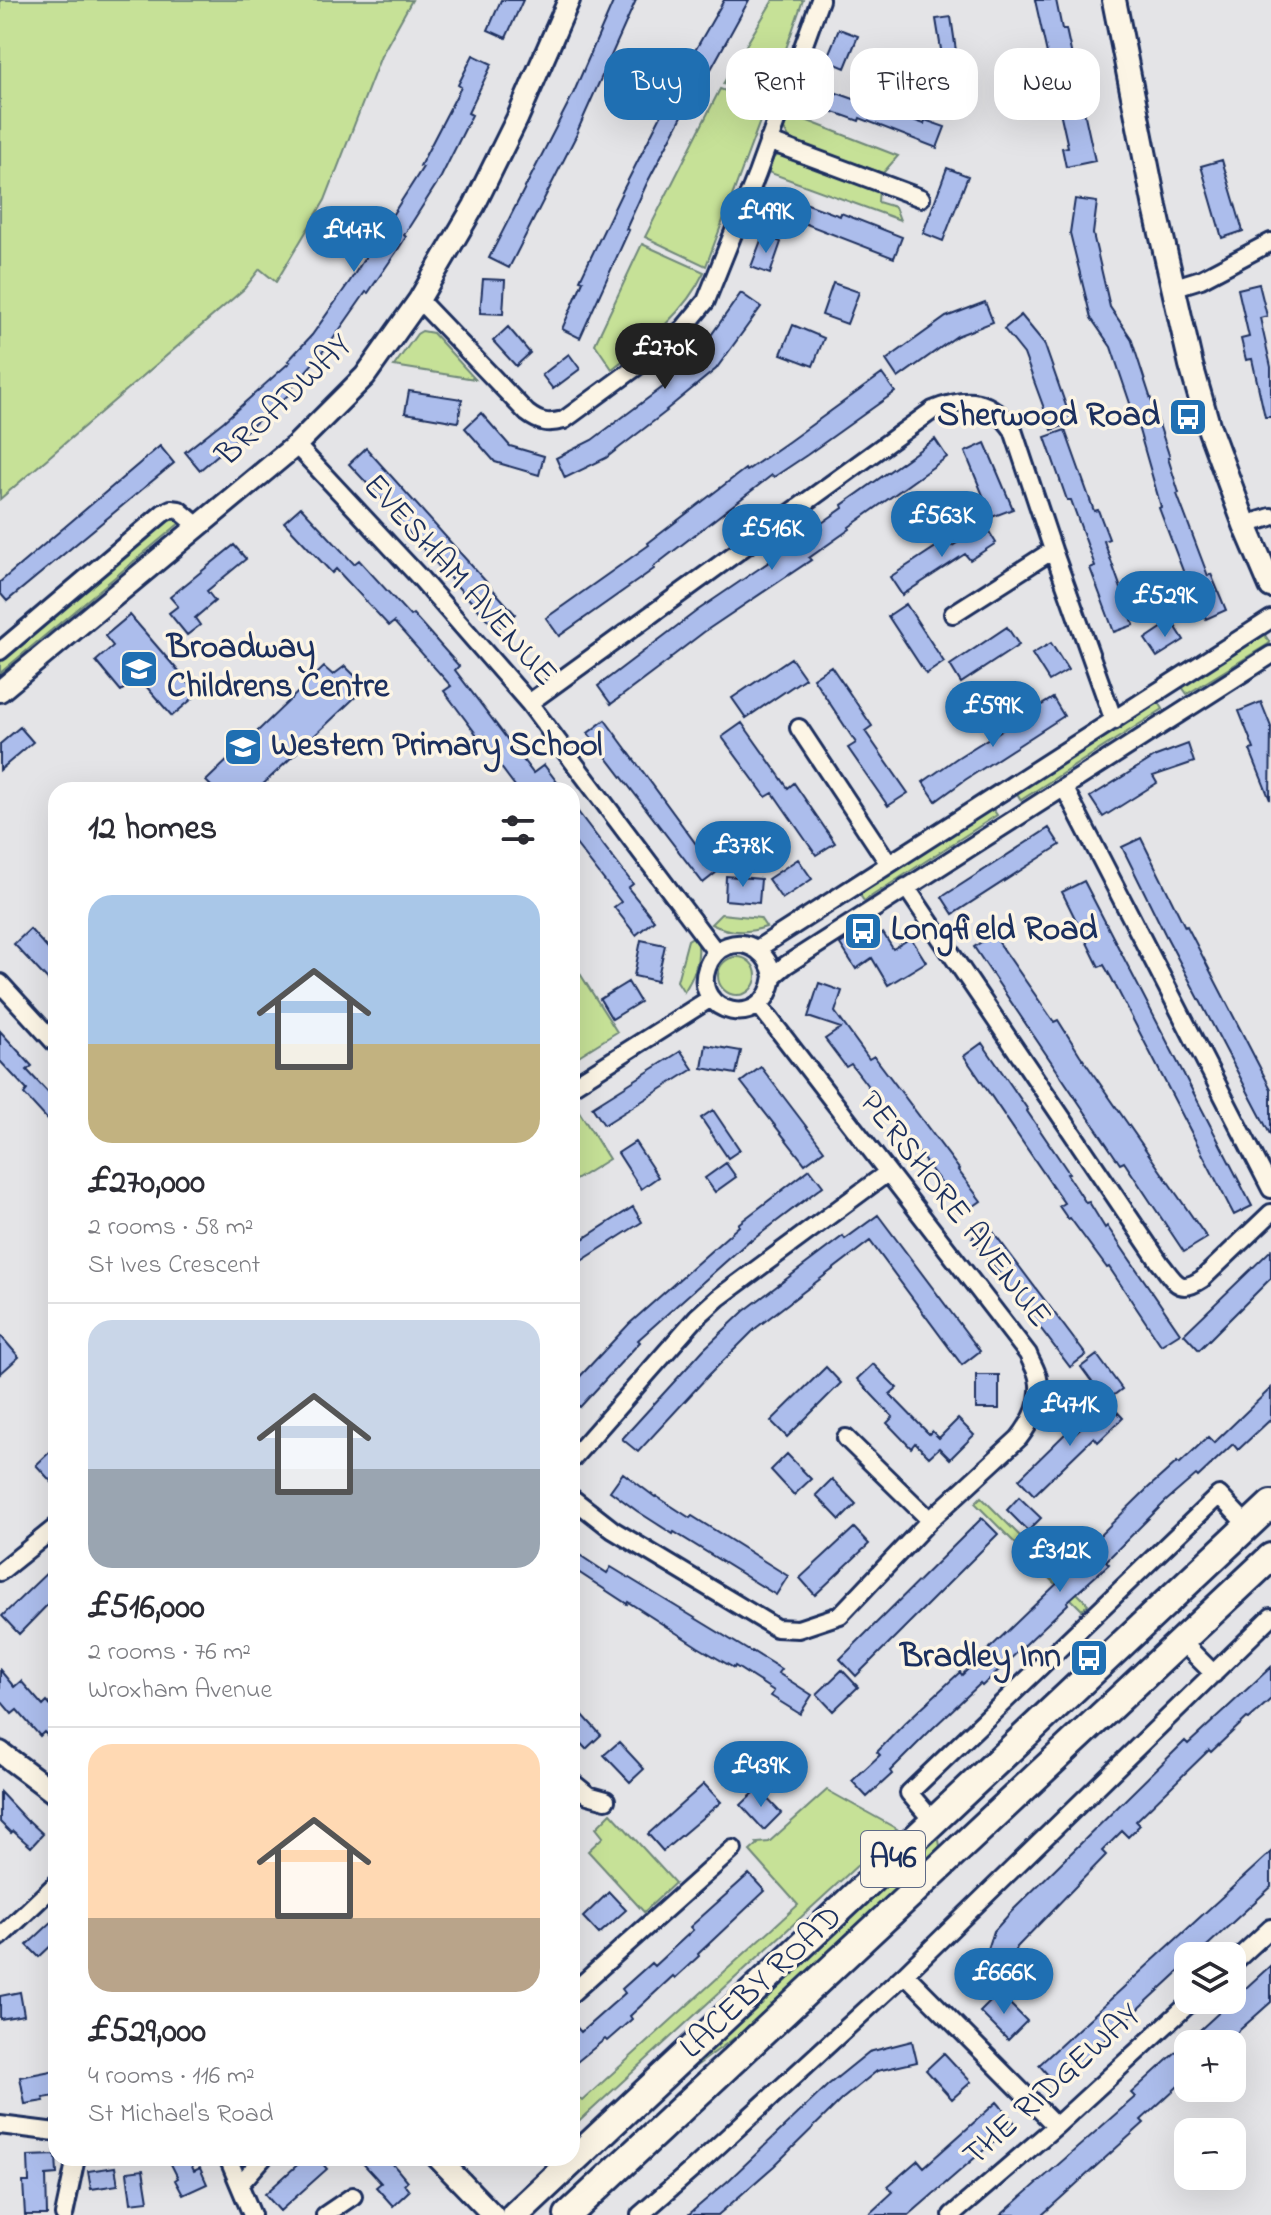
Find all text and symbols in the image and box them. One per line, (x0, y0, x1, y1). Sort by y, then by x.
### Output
chip: Buy (604, 48, 710, 120)
chip: Rent (726, 48, 834, 120)
chip: Filters (850, 48, 978, 120)
chip: New (994, 48, 1100, 120)
pin: £499K (710, 187, 822, 255)
text: £499K (738, 194, 794, 232)
pin: £447K (298, 206, 410, 274)
text: £447K (323, 213, 385, 251)
street label: BROADWAY (205, 323, 365, 480)
pin: £270K (609, 323, 721, 391)
text: £270K (633, 330, 697, 368)
place label: Sherwood Road (937, 392, 1160, 442)
bus stop icon: Sherwood Road (1167, 396, 1209, 438)
street label: EVESHAM AVENUE (350, 463, 568, 699)
pin: £563K (886, 491, 998, 559)
text: £563K (909, 498, 975, 536)
pin: £516K (716, 504, 828, 572)
text: £516K (740, 511, 804, 549)
pin: £529K (1109, 571, 1221, 639)
text: £529K (1133, 578, 1197, 616)
place label: Broadway Childrens Centre (165, 624, 390, 713)
school or university icon: Broadway Childrens Centre (118, 648, 160, 690)
pin: £599K (937, 681, 1049, 749)
text: £599K (963, 688, 1023, 726)
place label: Western Primary School (271, 722, 602, 773)
school or university icon: Western Primary School (222, 726, 264, 768)
text: 12 homes (88, 805, 217, 855)
icon: filters (496, 808, 540, 852)
pin: £378K (687, 821, 799, 889)
text: £378K (713, 828, 773, 866)
place label: Longfield Road (891, 906, 1098, 957)
bus stop icon: Longfield Road (842, 910, 884, 952)
icon: home (242, 947, 386, 1091)
street label: PERSHORE AVENUE (845, 1081, 1063, 1339)
text: £270,000 (88, 1159, 205, 1209)
text: 2 rooms · 58 m² (88, 1209, 254, 1247)
text: St Ives Crescent (88, 1247, 260, 1285)
icon: home (242, 1372, 386, 1516)
pin: £471K (1014, 1380, 1126, 1448)
text: £471K (1041, 1387, 1099, 1425)
pin: £312K (1004, 1526, 1116, 1594)
text: £312K (1030, 1533, 1090, 1571)
text: £516,000 (88, 1584, 205, 1634)
place label: Bradley Inn (898, 1633, 1061, 1684)
text: 2 rooms · 76 m² (88, 1634, 251, 1672)
bus stop icon: Bradley Inn (1068, 1637, 1110, 1679)
text: Wroxham Avenue (88, 1672, 272, 1710)
pin: £439K (705, 1741, 817, 1809)
text: £439K (732, 1748, 790, 1786)
icon: home (242, 1796, 386, 1940)
road number: A46 (861, 1831, 925, 1887)
street label: LACEBY ROAD (669, 1894, 855, 2072)
map controls (1174, 1942, 1246, 2190)
button: layers (1174, 1942, 1246, 2014)
pin: £666K (948, 1948, 1060, 2016)
text: £666K (972, 1955, 1036, 1993)
street label: THE RIDGEWAY (953, 1992, 1154, 2180)
text: £529,000 (88, 2008, 206, 2058)
button: + (1174, 2030, 1246, 2102)
text: 4 rooms · 116 m² (88, 2058, 255, 2096)
text: St Michael's Road (88, 2096, 273, 2134)
button: − (1174, 2118, 1246, 2190)

